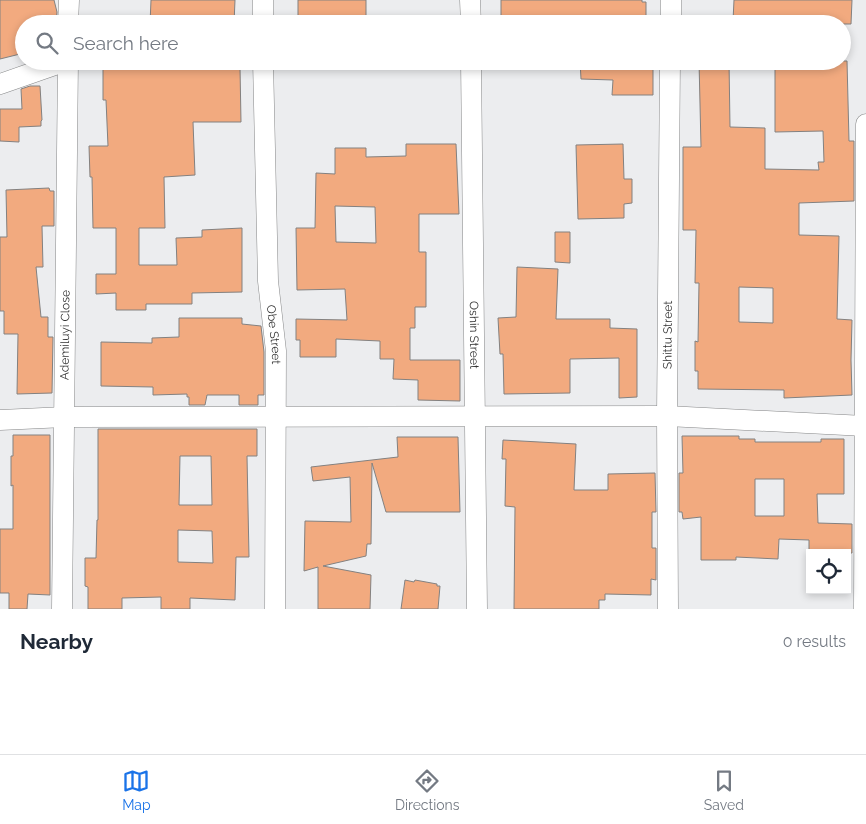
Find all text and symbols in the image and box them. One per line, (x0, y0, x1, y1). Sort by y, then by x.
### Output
search box (15, 15, 851, 70)
icon: search (33, 29, 61, 57)
text: Search here (73, 32, 179, 54)
street label: Ademiluyi Close (58, 290, 72, 380)
street label: Oshin Street (467, 301, 481, 369)
street label: Shittu Street (660, 301, 675, 369)
street label: Obe Street (264, 304, 283, 364)
map controls (806, 549, 851, 594)
button: locate (806, 549, 851, 594)
text: Nearby (20, 629, 93, 654)
text: 0 results (783, 632, 846, 651)
tab: Map (122, 767, 151, 813)
tab: Directions (395, 767, 460, 813)
tab: Saved (704, 767, 744, 813)

